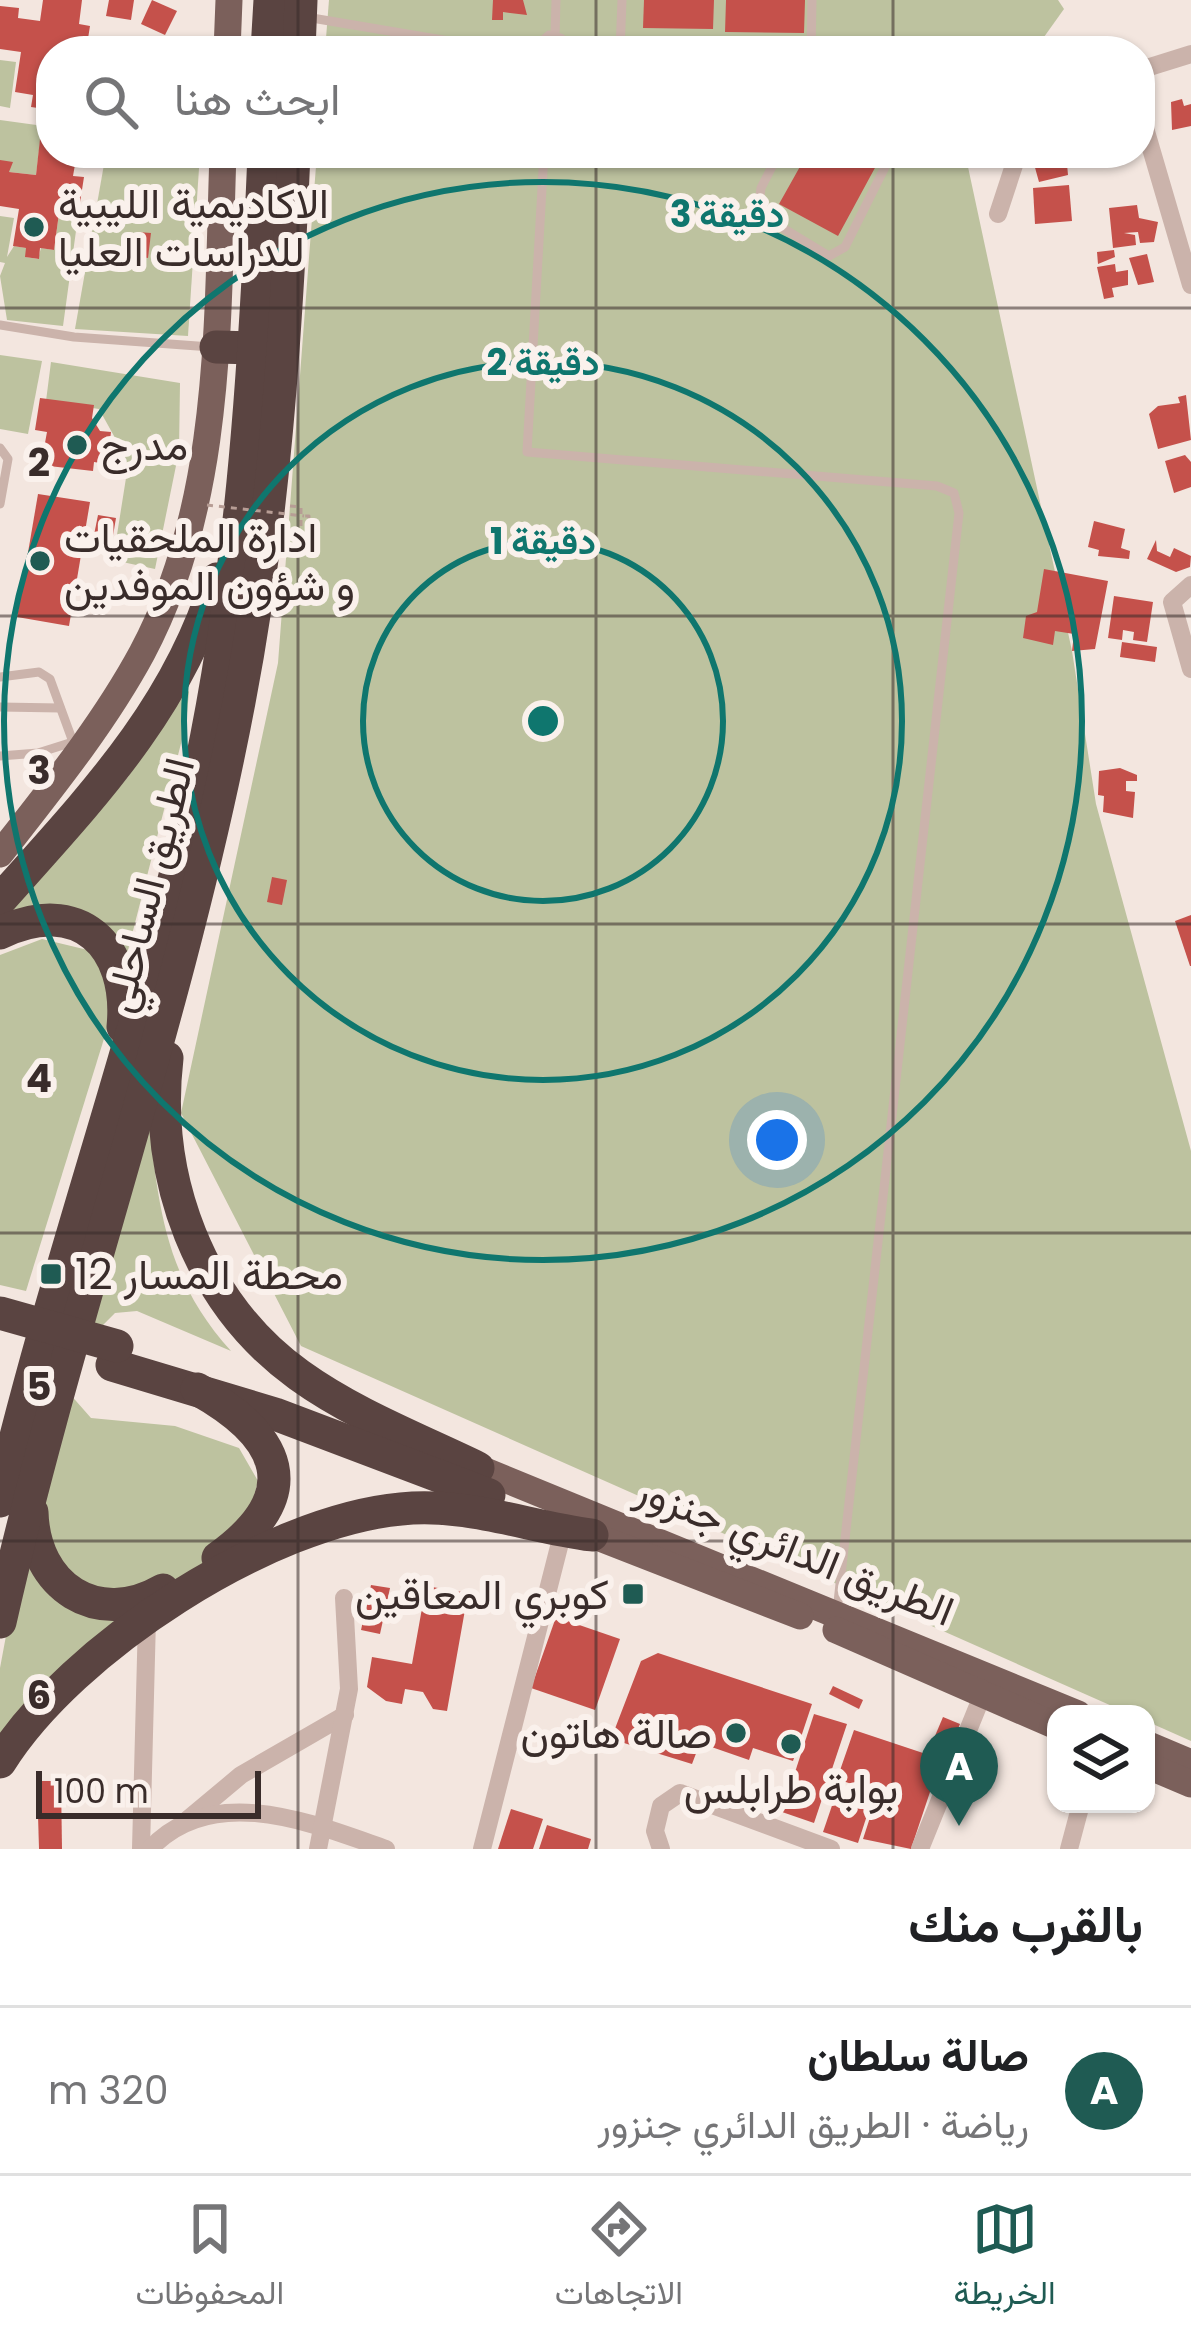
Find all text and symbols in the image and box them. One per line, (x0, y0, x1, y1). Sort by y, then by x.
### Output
search box (36, 36, 1155, 168)
text: ابحث هنا (174, 68, 340, 131)
icon: search (78, 69, 144, 135)
place label: الاكاديمية الليبية للدراسات العليا (58, 174, 329, 281)
text: 3 دقيقة (670, 189, 784, 240)
marker: الاكاديمية الليبية للدراسات العليا (21, 214, 47, 240)
text: 2 دقيقة (486, 337, 600, 388)
place label: مدرج (101, 416, 188, 475)
marker: مدرج (64, 432, 90, 458)
text: 2 (28, 435, 50, 490)
place label: ادارة الملحقيات و شؤون الموفدين (64, 508, 355, 615)
text: 1 دقيقة (490, 516, 596, 567)
marker: ادارة الملحقيات و شؤون الموفدين (27, 548, 53, 574)
centre of rings (522, 700, 564, 742)
text: 3 (27, 743, 51, 798)
street label: الطريق الساحلي (89, 752, 214, 1020)
text: 4 (26, 1051, 52, 1106)
your location (747, 1110, 807, 1170)
place label: محطة المسار 12 (75, 1245, 343, 1304)
marker: محطة المسار 12 (38, 1261, 64, 1287)
text: 5 (26, 1359, 52, 1414)
street label: الطريق الدائري جنزور (625, 1459, 963, 1645)
place label: كوبري المعاقين (355, 1565, 609, 1629)
marker: كوبري المعاقين (620, 1581, 646, 1607)
text: 6 (27, 1668, 51, 1723)
place label: صالة هاتون (521, 1704, 712, 1763)
map controls (1047, 1705, 1155, 1813)
button: layers (1047, 1705, 1155, 1813)
marker: صالة هاتون (723, 1720, 749, 1746)
pin: A (920, 1727, 998, 1826)
marker: بوابة طرابلس (778, 1731, 804, 1757)
place label: بوابة طرابلس (684, 1759, 898, 1818)
scale bar (36, 1765, 261, 1818)
text: 100 m (54, 1768, 149, 1815)
text: بالقرب منك (908, 1888, 1143, 1960)
text: صالة سلطان (807, 2024, 1029, 2087)
text: 320 m (48, 2063, 168, 2118)
text: A (1090, 2063, 1118, 2118)
text: رياضة · الطريق الدائري جنزور (598, 2097, 1029, 2152)
tab: المحفوظات (135, 2196, 284, 2322)
tab: الاتجاهات (555, 2196, 683, 2322)
tab: الخريطة (954, 2196, 1056, 2322)

